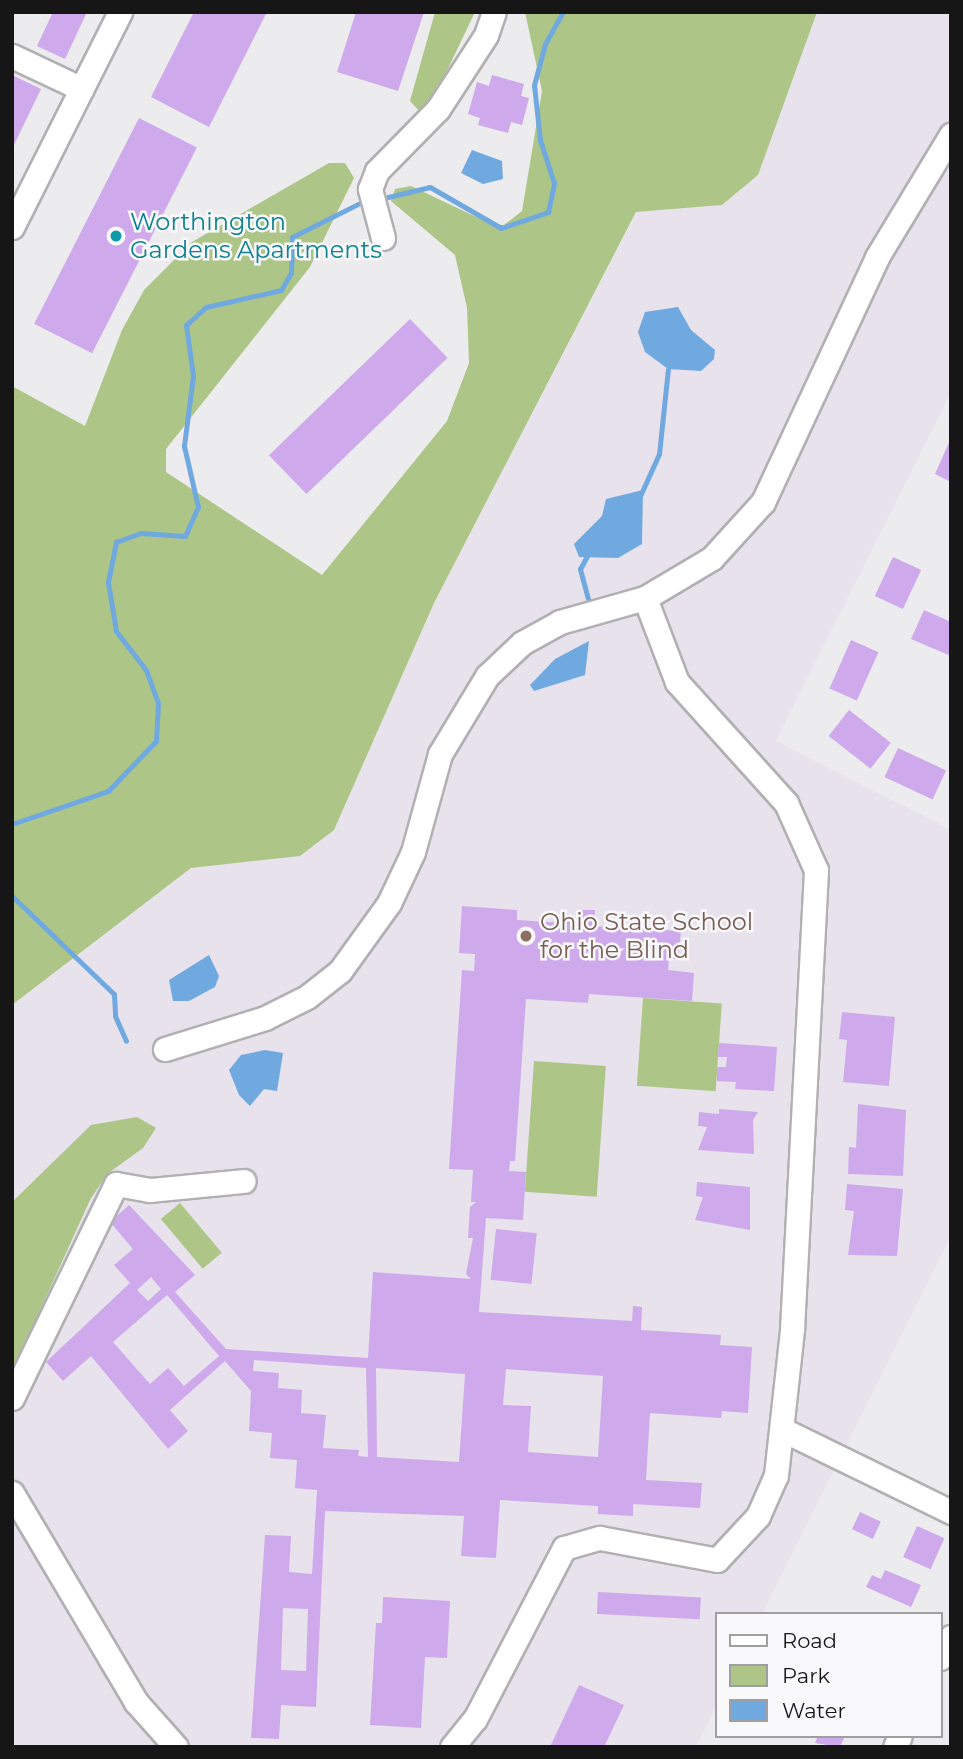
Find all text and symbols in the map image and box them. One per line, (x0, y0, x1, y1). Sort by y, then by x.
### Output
place label: Worthington Gardens Apartments (130, 208, 382, 264)
marker: Worthington Gardens Apartments (108, 228, 124, 244)
place label: Ohio State School for the Blind (540, 908, 753, 964)
marker: Ohio State School for the Blind (518, 928, 534, 944)
legend (715, 1612, 942, 1738)
text: Road (782, 1628, 837, 1653)
text: Park (782, 1663, 830, 1688)
text: Water (782, 1698, 846, 1723)

